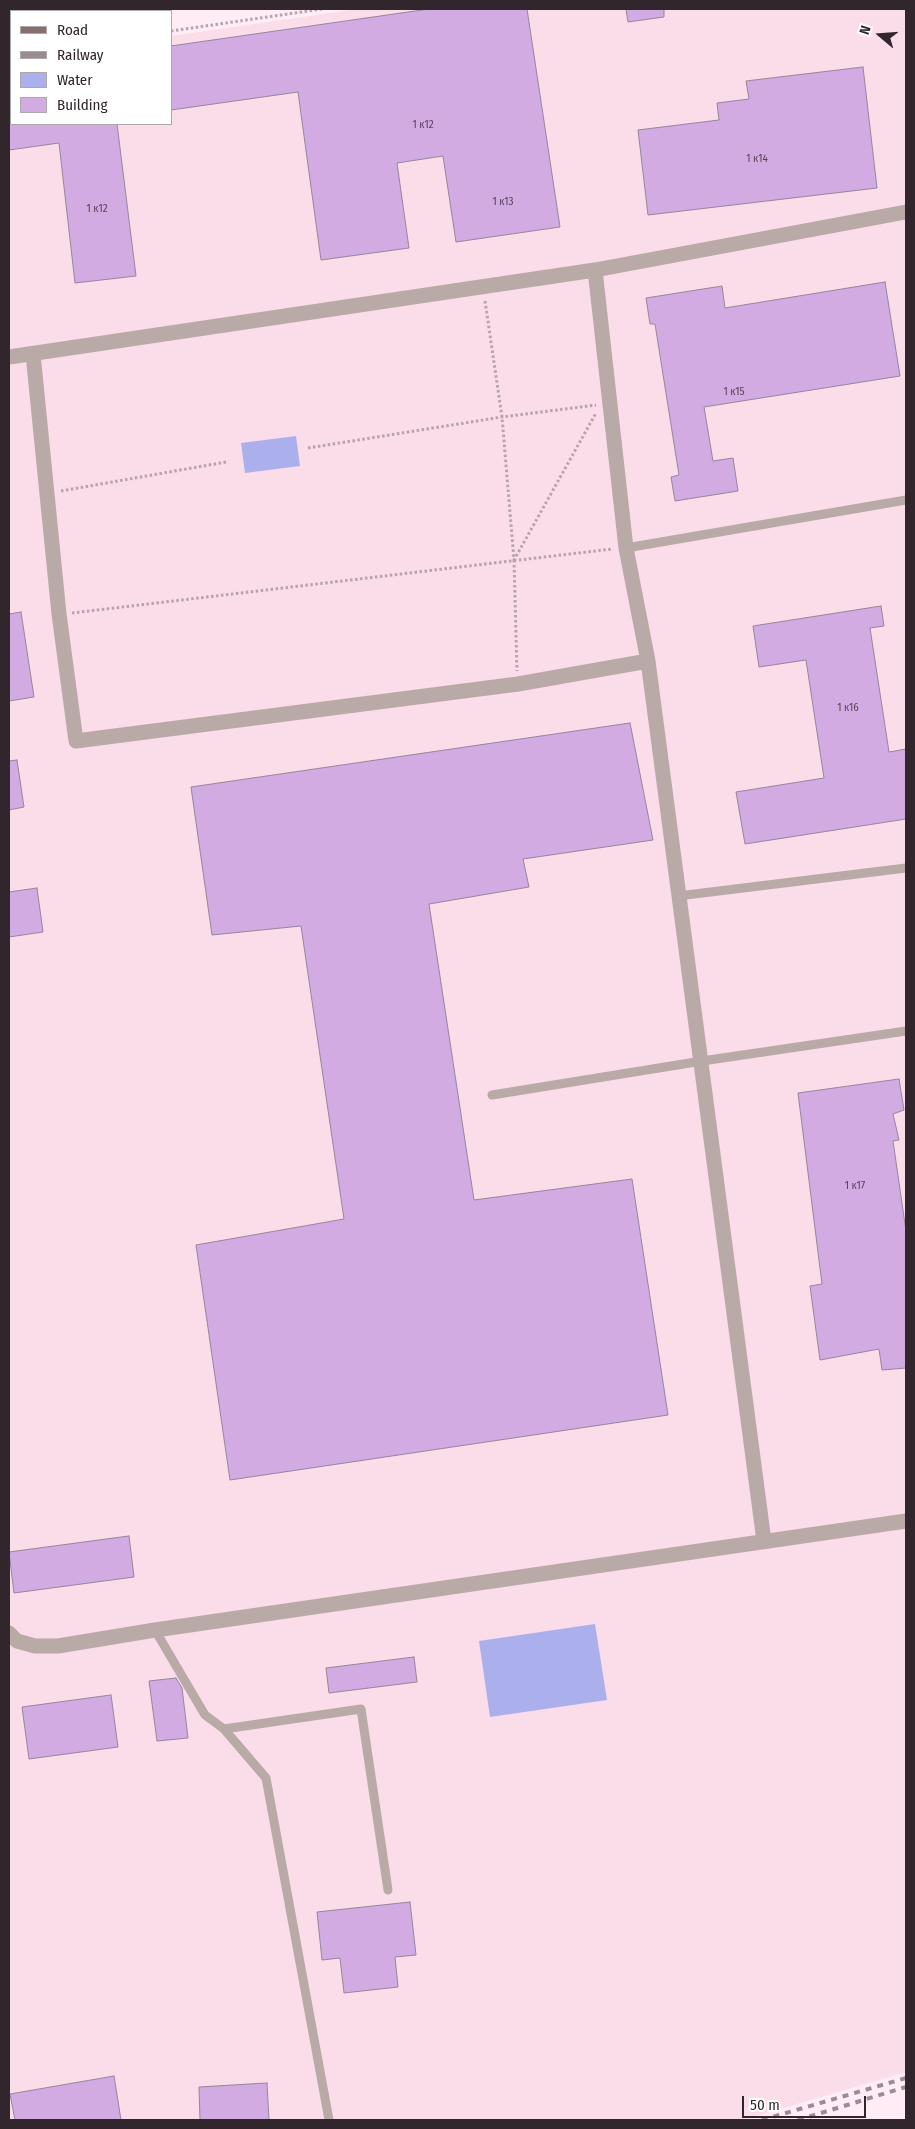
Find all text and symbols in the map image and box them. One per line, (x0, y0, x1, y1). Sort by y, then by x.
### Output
legend (10, 10, 172, 125)
north arrow (855, 10, 905, 60)
text: Road (57, 21, 88, 39)
text: N (856, 24, 875, 37)
text: Railway (57, 46, 104, 64)
text: Water (57, 71, 92, 89)
text: Building (57, 96, 108, 114)
house number: 1 к12 (412, 118, 434, 132)
house number: 1 к14 (746, 152, 768, 166)
house number: 1 к13 (492, 195, 514, 209)
house number: 1 к12 (86, 202, 108, 216)
house number: 1 к15 (723, 385, 745, 399)
house number: 1 к16 (837, 701, 859, 715)
house number: 1 к17 (845, 1179, 865, 1193)
scale bar (745, 2086, 869, 2118)
text: 50 m (750, 2096, 780, 2114)

